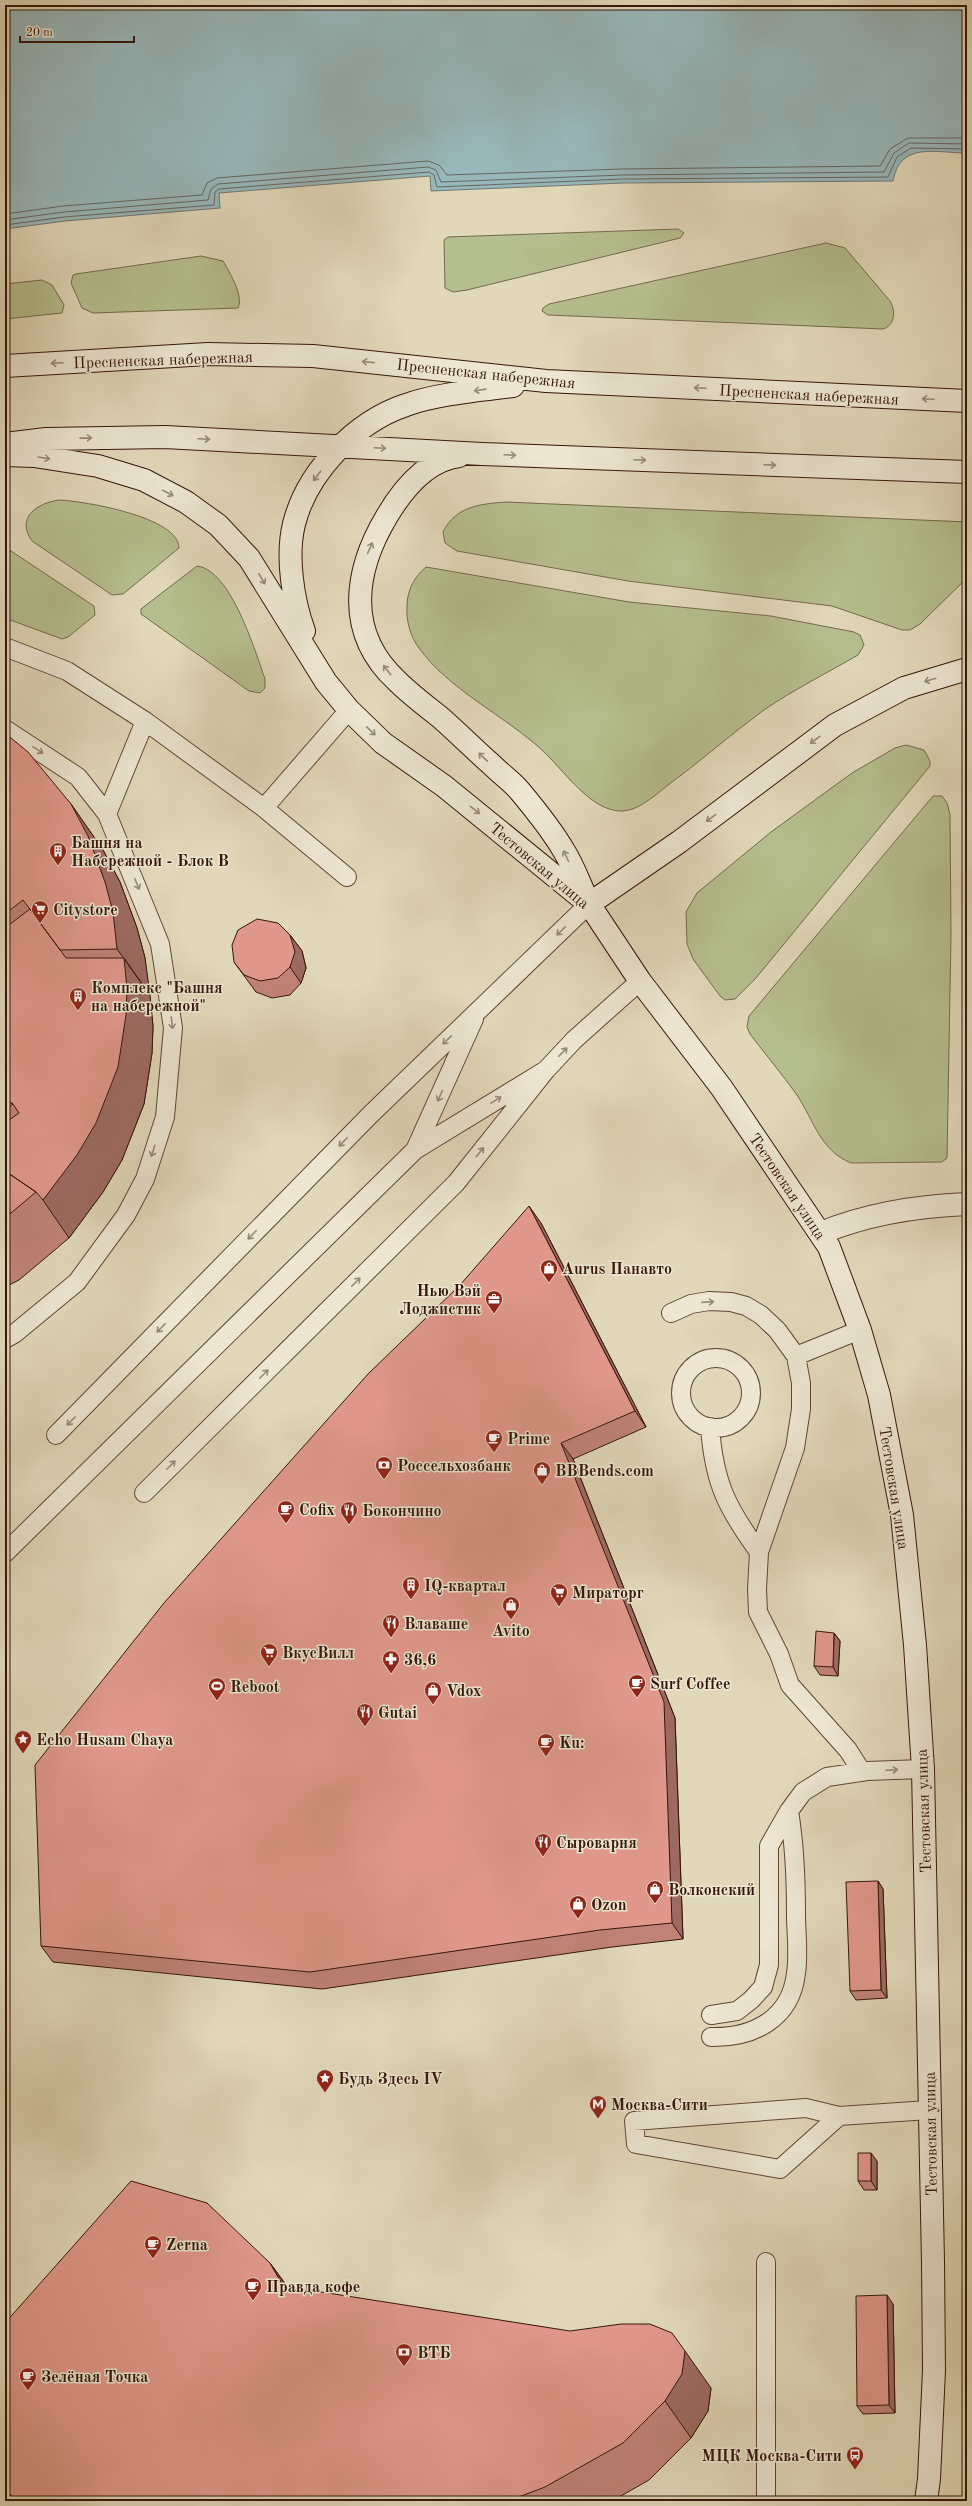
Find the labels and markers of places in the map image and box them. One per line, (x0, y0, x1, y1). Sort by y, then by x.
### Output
place label: Башня на Набережной - Блок В (71, 836, 229, 870)
building icon: Башня на Набережной - Блок В (48, 841, 68, 866)
supermarket icon: Citystore (30, 899, 50, 924)
place label: Citystore (53, 903, 118, 919)
place label: Комплекс "Башня на набережной" (91, 981, 223, 1015)
building icon: Комплекс "Башня на набережной" (68, 986, 88, 1011)
shop icon: Aurus Панавто (539, 1258, 559, 1283)
place label: Aurus Панавто (562, 1262, 672, 1278)
place label: Нью Вэй Лоджистик (399, 1284, 482, 1318)
office icon: Нью Вэй Лоджистик (484, 1289, 504, 1314)
cafe icon: Prime (484, 1428, 504, 1453)
place label: Prime (507, 1432, 550, 1448)
bank icon: Россельхозбанк (374, 1455, 394, 1480)
place label: Россельхозбанк (397, 1459, 511, 1475)
shop icon: BBBends.com (532, 1460, 552, 1485)
place label: BBBends.com (555, 1464, 654, 1480)
cafe icon: Cofix (276, 1499, 296, 1524)
restaurant icon: Бокончино (339, 1500, 359, 1525)
place label: Cofix (299, 1503, 335, 1519)
place label: Бокончино (362, 1504, 442, 1520)
building icon: IQ-квартал (401, 1575, 421, 1600)
place label: IQ-квартал (424, 1579, 506, 1595)
supermarket icon: Мираторг (549, 1582, 569, 1607)
place label: Мираторг (572, 1586, 644, 1602)
shop icon: Avito (501, 1595, 521, 1620)
restaurant icon: Влаваше (381, 1613, 401, 1638)
place label: Влаваше (404, 1617, 468, 1633)
place label: Avito (492, 1624, 530, 1640)
supermarket icon: ВкусВилл (259, 1642, 279, 1667)
place label: ВкусВилл (282, 1646, 354, 1662)
pharmacy icon: 36,6 (381, 1649, 401, 1674)
place label: 36,6 (404, 1653, 436, 1669)
cafe icon: Surf Coffee (627, 1673, 647, 1698)
sports icon: Reboot (207, 1676, 227, 1701)
place label: Surf Coffee (650, 1677, 731, 1693)
place label: Reboot (230, 1680, 280, 1696)
shop icon: Vdox (423, 1680, 443, 1705)
place label: Vdox (446, 1684, 481, 1700)
restaurant icon: Gutai (355, 1702, 375, 1727)
place label: Gutai (378, 1706, 417, 1722)
place icon: Echo Husam Chaya (13, 1729, 33, 1754)
cafe icon: Ku: (536, 1732, 556, 1757)
place label: Echo Husam Chaya (36, 1733, 173, 1749)
place label: Ku: (559, 1736, 585, 1752)
restaurant icon: Сыроварня (533, 1832, 553, 1857)
place label: Сыроварня (556, 1836, 637, 1852)
shop icon: Волконский (645, 1879, 665, 1904)
place label: Волконский (668, 1883, 755, 1899)
shop icon: Ozon (568, 1894, 588, 1919)
place label: Ozon (591, 1898, 627, 1914)
place icon: Будь Здесь IV (315, 2068, 335, 2093)
place label: Будь Здесь IV (338, 2072, 443, 2088)
metro station icon: Москва-Сити (588, 2094, 608, 2119)
place label: Москва-Сити (611, 2098, 708, 2114)
cafe icon: Zerna (143, 2234, 163, 2259)
place label: Zerna (166, 2238, 208, 2254)
cafe icon: Правда кофе (243, 2276, 263, 2301)
place label: Правда кофе (266, 2280, 360, 2296)
bank icon: ВТБ (394, 2342, 414, 2367)
place label: ВТБ (417, 2346, 451, 2362)
cafe icon: Зелёная Точка (18, 2366, 38, 2391)
place label: Зелёная Точка (41, 2370, 148, 2386)
bus stop icon: МЦК Москва-Сити (845, 2445, 865, 2470)
place label: МЦК Москва-Сити (701, 2449, 842, 2465)

